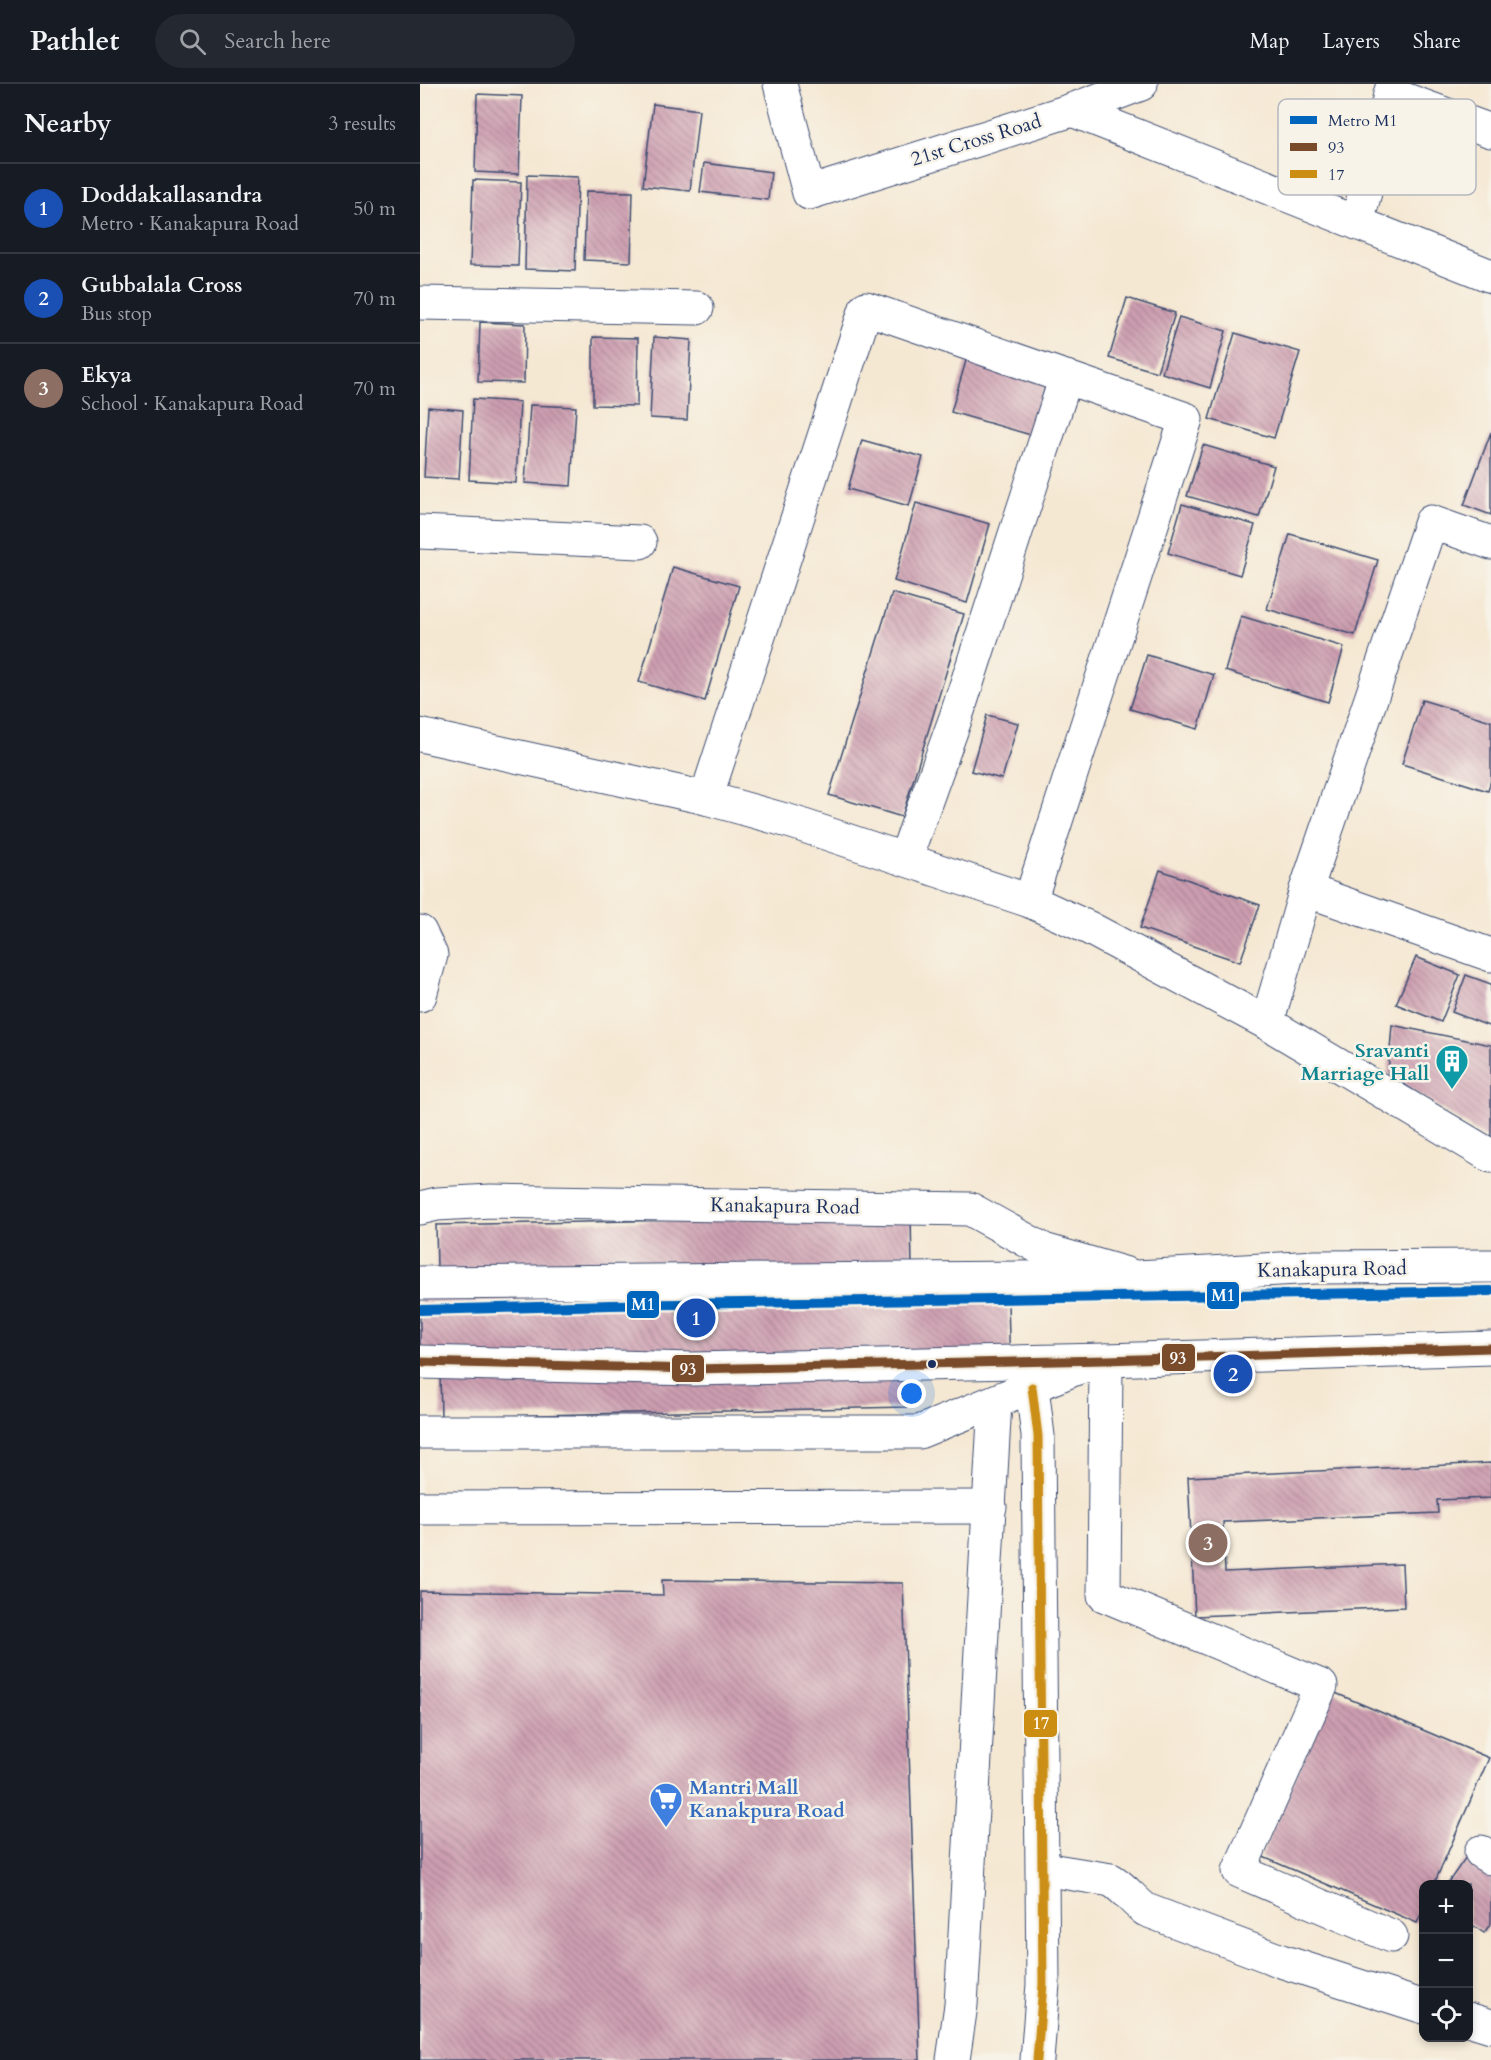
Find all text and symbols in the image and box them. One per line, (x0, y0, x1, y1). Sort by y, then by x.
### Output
search box (155, 14, 575, 68)
text: Pathlet (30, 22, 119, 60)
icon: search (176, 25, 209, 58)
text: Search here (224, 26, 331, 56)
text: Map (1250, 27, 1290, 56)
text: Layers (1323, 27, 1380, 56)
text: Share (1413, 27, 1461, 56)
legend (1278, 99, 1476, 195)
text: Nearby (24, 106, 112, 141)
street label: 21st Cross Road (908, 107, 1045, 173)
text: 3 results (328, 110, 396, 137)
text: Metro M1 (1328, 110, 1397, 132)
text: 93 (1328, 137, 1344, 159)
text: 17 (1328, 164, 1344, 186)
text: Doddakallasandra (81, 180, 262, 210)
text: 1 (38, 195, 49, 222)
text: 50 m (353, 195, 396, 222)
text: Metro · Kanakapura Road (81, 210, 299, 237)
text: Gubbalala Cross (81, 270, 242, 300)
text: 2 (38, 285, 49, 312)
text: 70 m (353, 285, 396, 312)
text: Bus stop (81, 300, 152, 327)
text: Ekya (81, 360, 132, 390)
text: 3 (38, 375, 49, 402)
text: 70 m (353, 375, 396, 402)
text: School · Kanakapura Road (81, 390, 303, 417)
place label: Sravanti Marriage Hall (1301, 1037, 1429, 1087)
building icon: Sravanti Marriage Hall (1434, 1043, 1470, 1090)
street label: Kanakapura Road (710, 1191, 860, 1221)
street label: Kanakapura Road (1257, 1254, 1407, 1284)
line badge: M1 (1206, 1281, 1240, 1310)
text: M1 (1211, 1285, 1235, 1307)
line badge: M1 (626, 1290, 660, 1319)
text: M1 (631, 1294, 655, 1316)
pin: 1 (676, 1296, 716, 1340)
line badge: 93 (1161, 1343, 1196, 1372)
text: 93 (1170, 1348, 1186, 1370)
pin: 2 (1214, 1352, 1252, 1396)
line badge: 93 (671, 1354, 705, 1383)
unlabelled marker (926, 1358, 938, 1370)
text: 93 (680, 1359, 696, 1381)
your location (897, 1379, 926, 1408)
pin: 3 (1188, 1520, 1228, 1566)
line badge: 17 (1023, 1709, 1058, 1738)
text: 17 (1033, 1713, 1049, 1735)
place label: Mantri Mall Kanakpura Road (689, 1774, 845, 1824)
supermarket icon: Mantri Mall Kanakpura Road (648, 1781, 684, 1828)
map controls (1419, 1880, 1473, 2042)
button: + (1419, 1880, 1473, 1934)
button: − (1419, 1934, 1473, 1988)
button: locate (1419, 1988, 1473, 2042)

